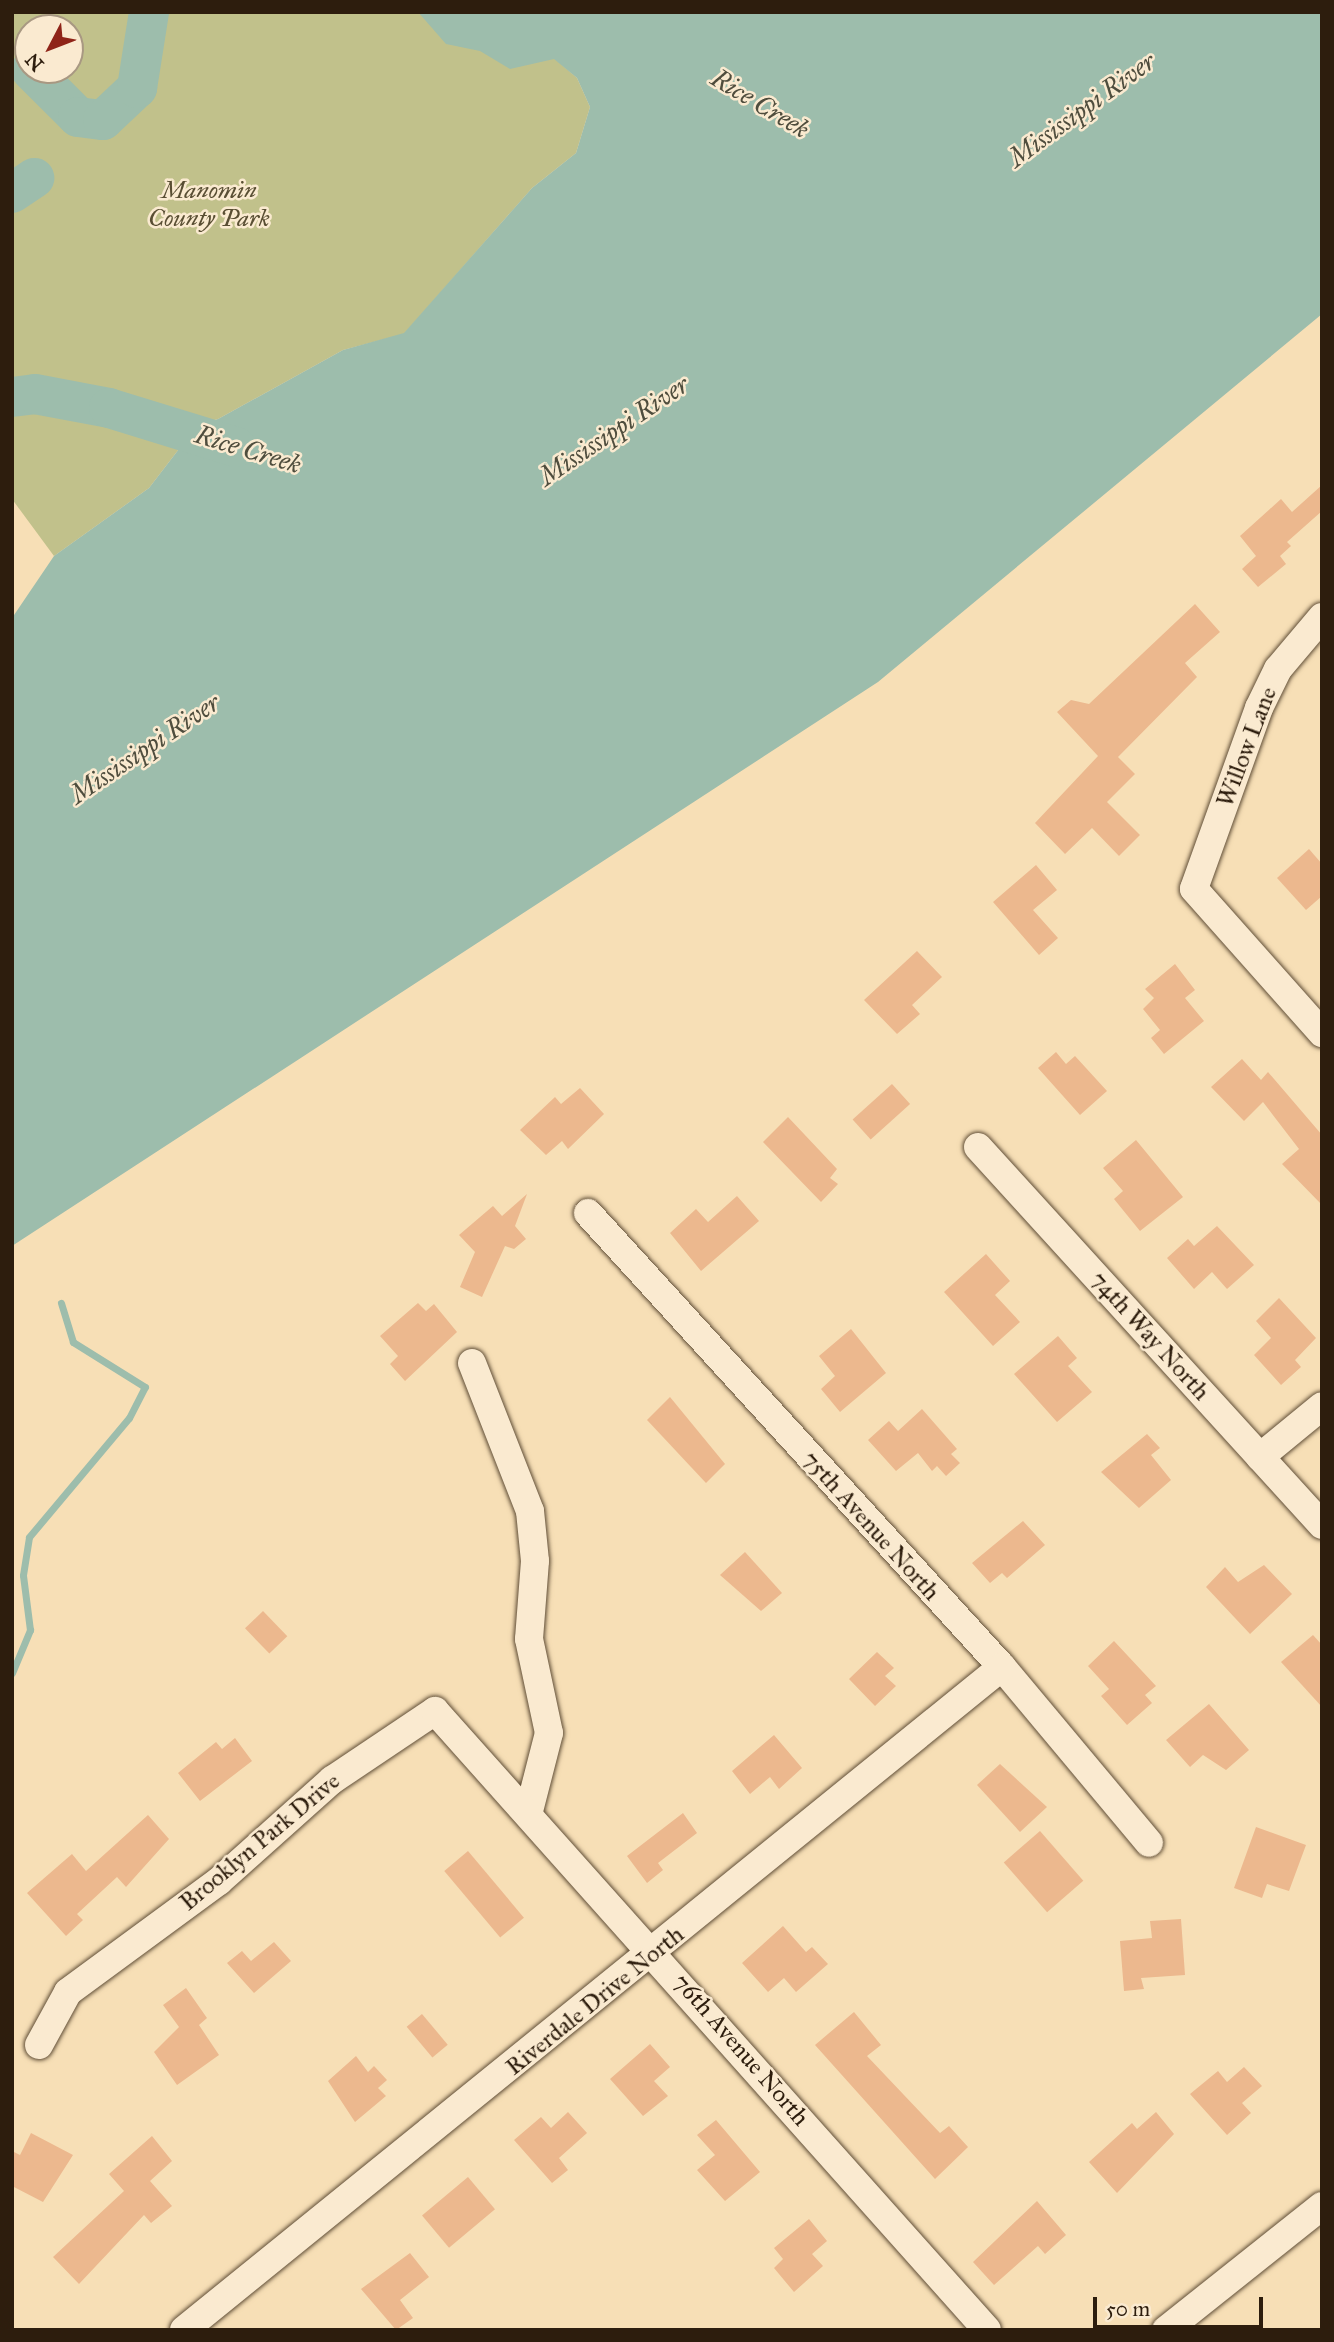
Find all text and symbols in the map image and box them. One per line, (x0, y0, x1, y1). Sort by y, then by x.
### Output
north arrow (14, 14, 84, 84)
water label: Mississippi River (1002, 46, 1162, 174)
text: N (21, 48, 48, 76)
water label: Rice Creek (705, 63, 815, 145)
park label: Manomin County Park (148, 177, 270, 233)
water label: Mississippi River (533, 369, 695, 493)
water label: Rice Creek (191, 419, 305, 481)
street label: Willow Lane (1211, 683, 1283, 811)
water label: Mississippi River (64, 687, 226, 811)
street label: 74th Way North (1085, 1266, 1215, 1406)
street label: 75th Avenue North (796, 1445, 946, 1607)
street label: Brooklyn Park Drive (174, 1767, 346, 1917)
street label: Riverdale Drive North (500, 1920, 690, 2082)
street label: 76th Avenue North (667, 1968, 815, 2132)
scale bar (1096, 2282, 1266, 2326)
text: 50 m (1106, 2296, 1150, 2322)

